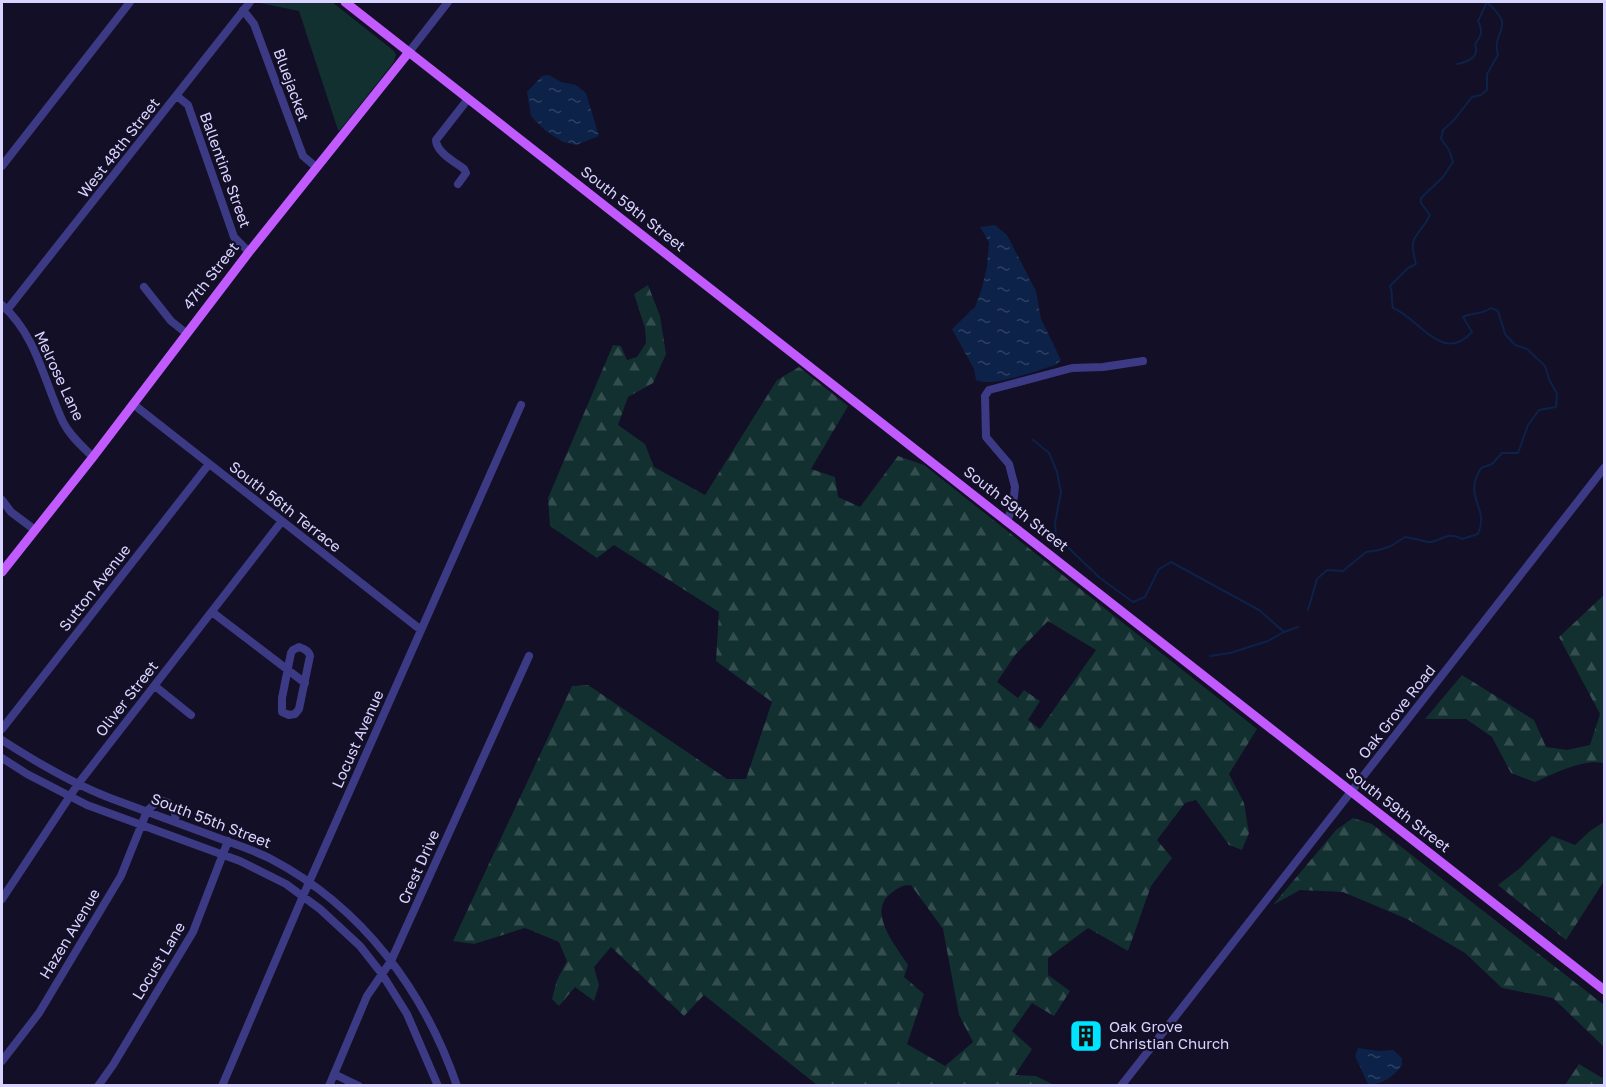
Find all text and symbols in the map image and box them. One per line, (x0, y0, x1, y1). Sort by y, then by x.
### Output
street label: Bluejacket (270, 46, 313, 124)
street label: West 48th Street (74, 94, 163, 201)
street label: Ballentine Street (197, 109, 255, 230)
street label: South 59th Street (578, 162, 690, 255)
street label: 47th Street (178, 238, 242, 313)
street label: Melrose Lane (31, 328, 89, 423)
street label: South 56th Terrace (226, 457, 345, 556)
street label: South 59th Street (961, 462, 1073, 555)
street label: Sutton Avenue (55, 540, 134, 634)
street label: Oliver Street (91, 657, 161, 740)
street label: Oak Grove Road (1354, 661, 1438, 762)
street label: Locust Avenue (327, 687, 387, 790)
street label: South 59th Street (1343, 763, 1455, 856)
street label: South 55th Street (149, 789, 274, 851)
street label: Crest Drive (394, 826, 443, 907)
street label: Hazen Avenue (35, 885, 103, 982)
street label: Locust Lane (128, 918, 189, 1003)
place label: Oak Grove Christian Church (1109, 1017, 1229, 1052)
building icon: Oak Grove Christian Church (1068, 1018, 1104, 1054)

